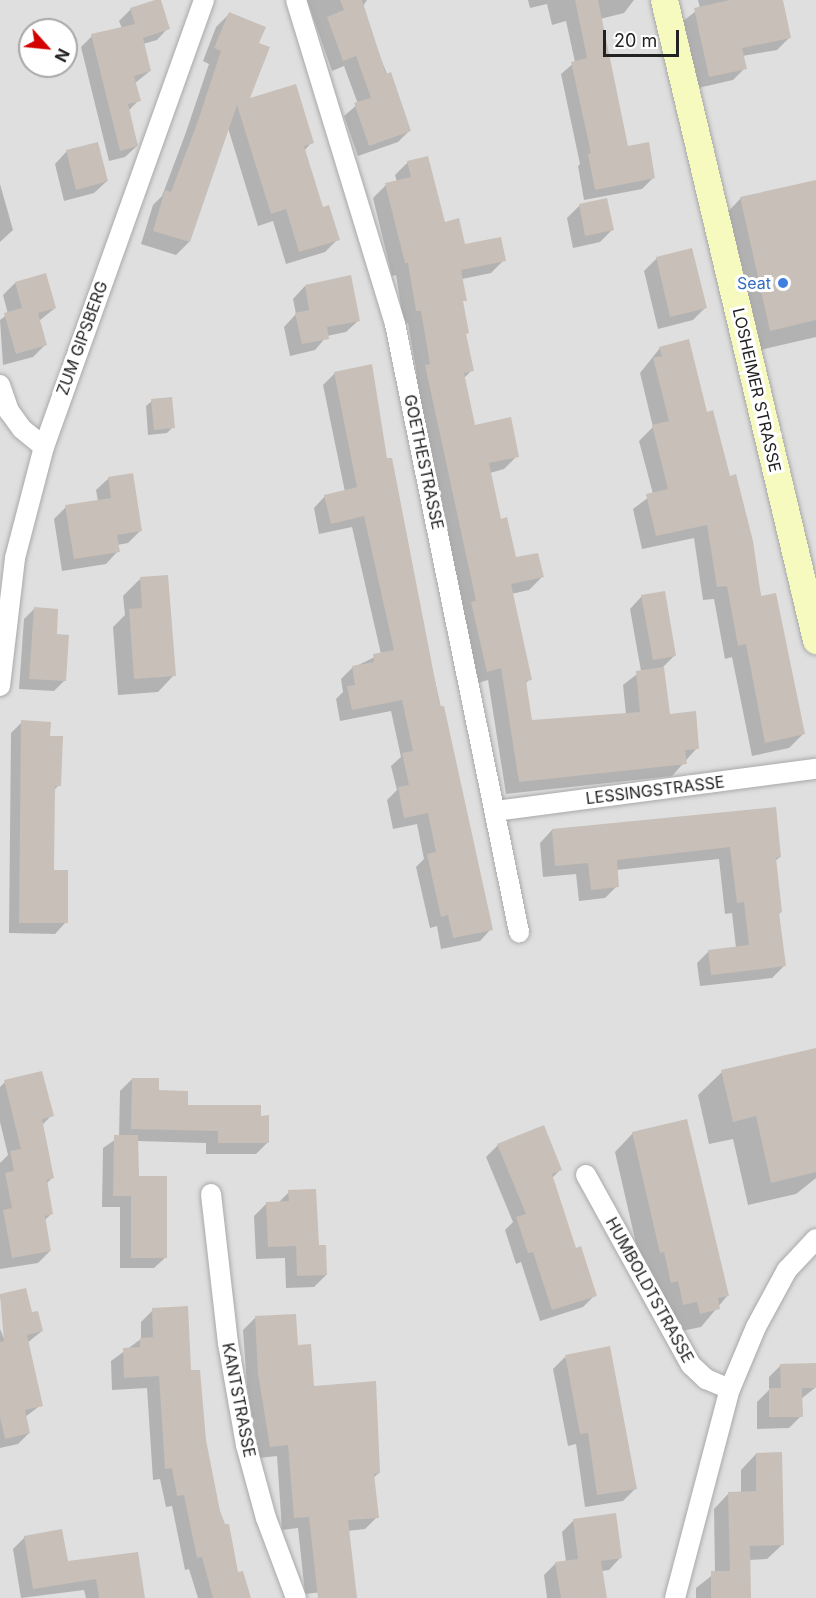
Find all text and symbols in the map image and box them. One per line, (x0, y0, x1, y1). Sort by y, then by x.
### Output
north arrow (18, 18, 78, 78)
scale bar (606, 18, 682, 56)
text: 20 m (614, 30, 657, 51)
text: N (51, 45, 74, 65)
place label: Seat (737, 273, 771, 293)
marker: Seat (776, 276, 790, 290)
street label: ZUM GIPSBERG (52, 278, 112, 398)
street label: LOSHEIMER STRASSE (729, 306, 785, 474)
street label: GOETHESTRASSE (400, 393, 448, 531)
street label: LESSINGSTRASSE (585, 772, 725, 808)
street label: HUMBOLDTSTRASSE (602, 1214, 698, 1366)
street label: KANTSTRASSE (218, 1341, 260, 1459)

